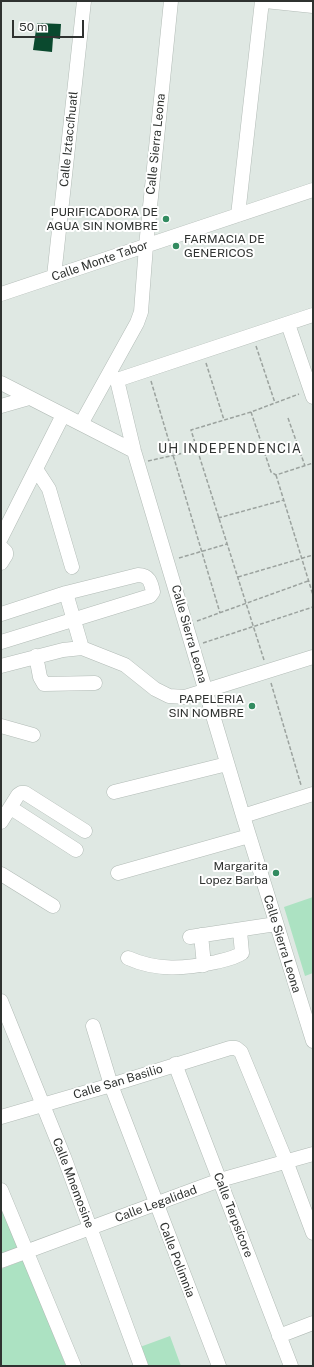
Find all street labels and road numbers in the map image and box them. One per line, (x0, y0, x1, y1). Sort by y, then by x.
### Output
street label: Calle Iztaccíhuatl (57, 90, 81, 188)
street label: Calle Sierra Leona (144, 93, 168, 195)
street label: Calle Monte Tabor (50, 238, 150, 284)
street label: Calle Sierra Leona (168, 583, 210, 685)
street label: Calle Sierra Leona (260, 893, 304, 995)
street label: Calle San Basilio (71, 1062, 165, 1102)
street label: Calle Mnemosine (49, 1136, 97, 1230)
street label: Calle Terpsícore (210, 1170, 256, 1260)
street label: Calle Legalidad (113, 1182, 199, 1226)
street label: Calle Polimnia (156, 1220, 198, 1300)

